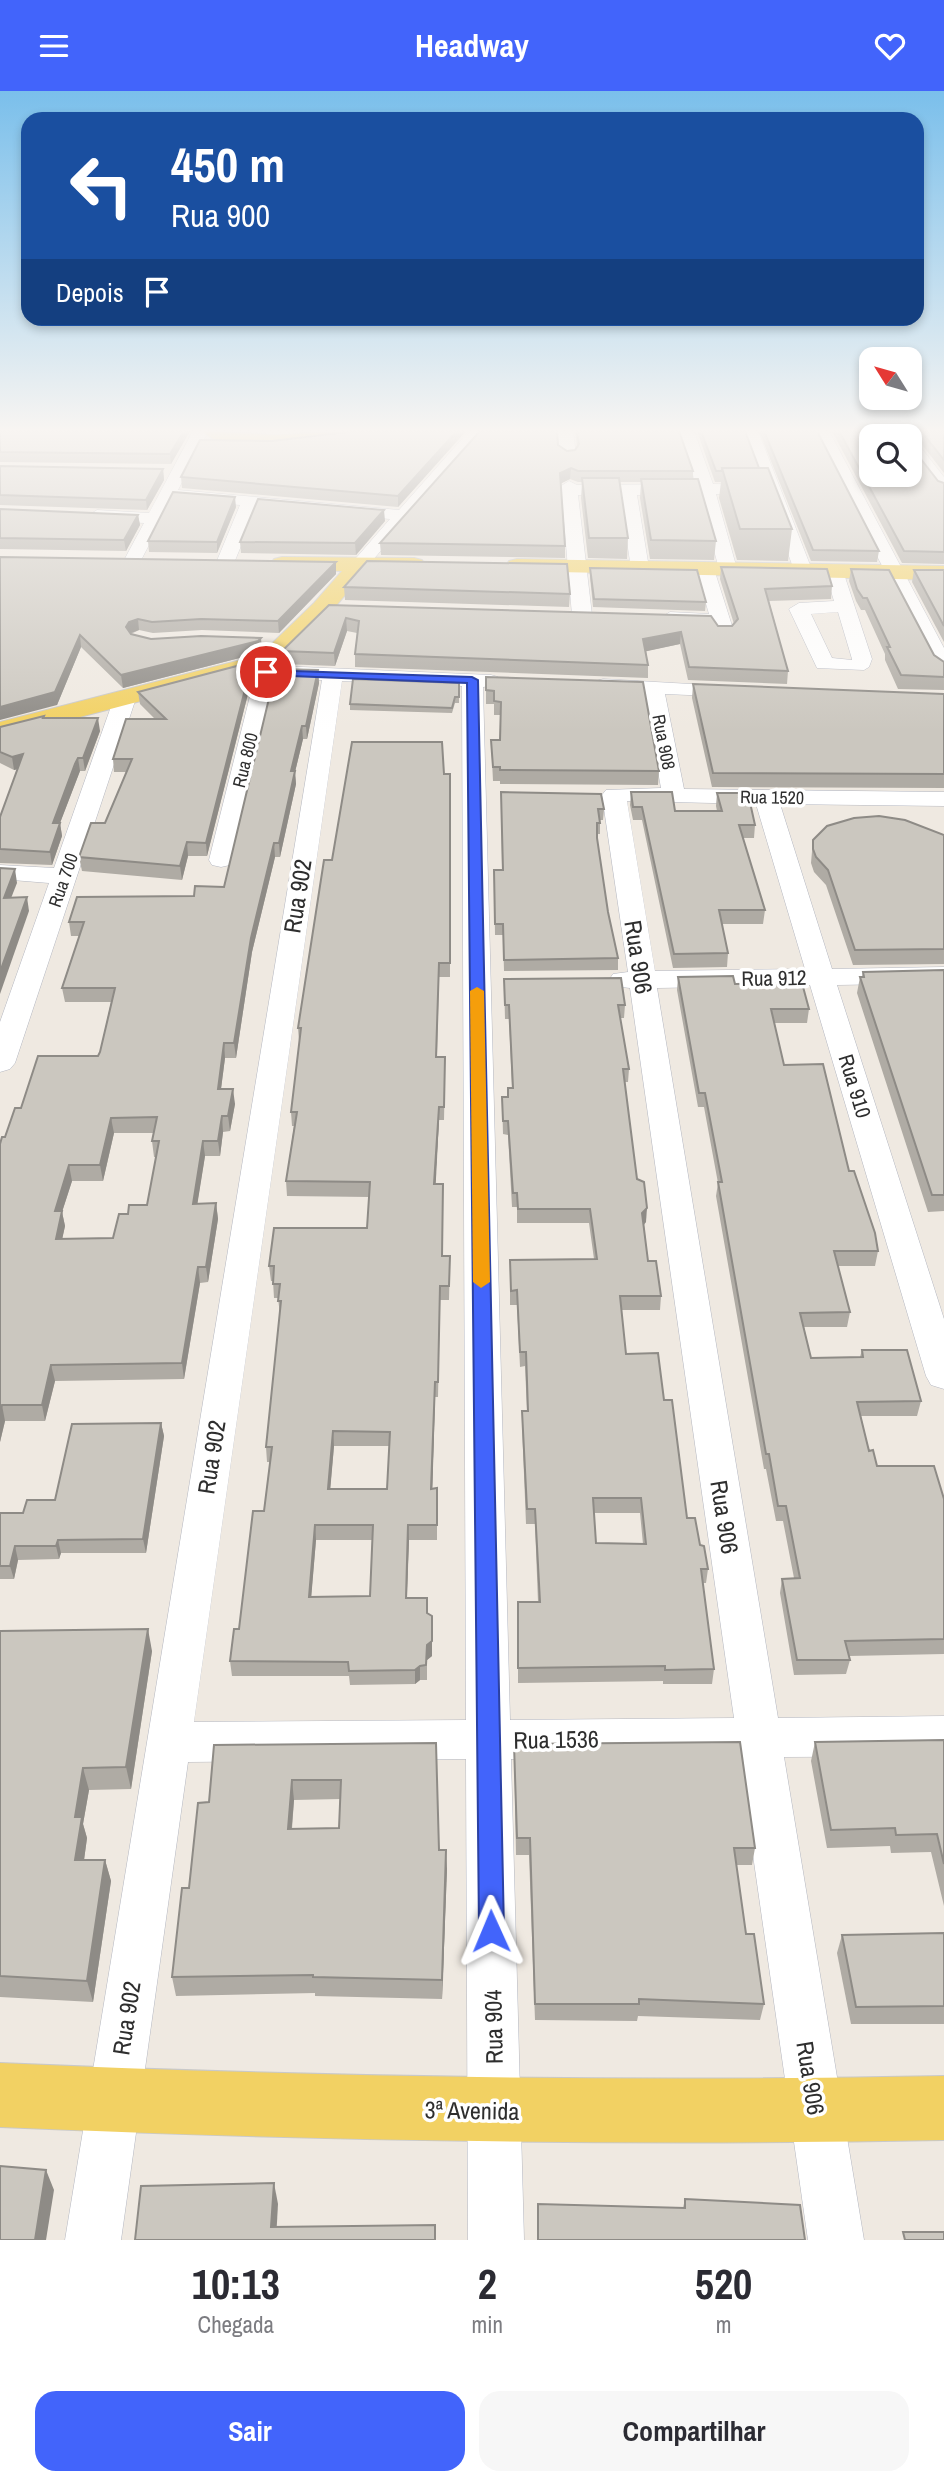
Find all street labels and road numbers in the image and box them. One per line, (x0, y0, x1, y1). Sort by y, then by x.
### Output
street label: Rua 908 (646, 712, 682, 772)
street label: Rua 800 (226, 730, 264, 790)
street label: Rua 1520 (740, 784, 804, 810)
street label: Rua 700 (42, 850, 84, 910)
street label: Rua 902 (275, 857, 319, 935)
street label: Rua 906 (617, 918, 661, 996)
street label: Rua 912 (741, 963, 807, 993)
street label: Rua 910 (832, 1051, 878, 1121)
street label: Rua 902 (189, 1418, 233, 1496)
street label: Rua 906 (703, 1478, 747, 1556)
street label: Rua 1536 (513, 1722, 599, 1756)
street label: Rua 902 (104, 1979, 148, 2057)
street label: Rua 904 (476, 1989, 510, 2064)
street label: Rua 906 (789, 2039, 833, 2117)
street label: 3ª Avenida (424, 2093, 520, 2127)

